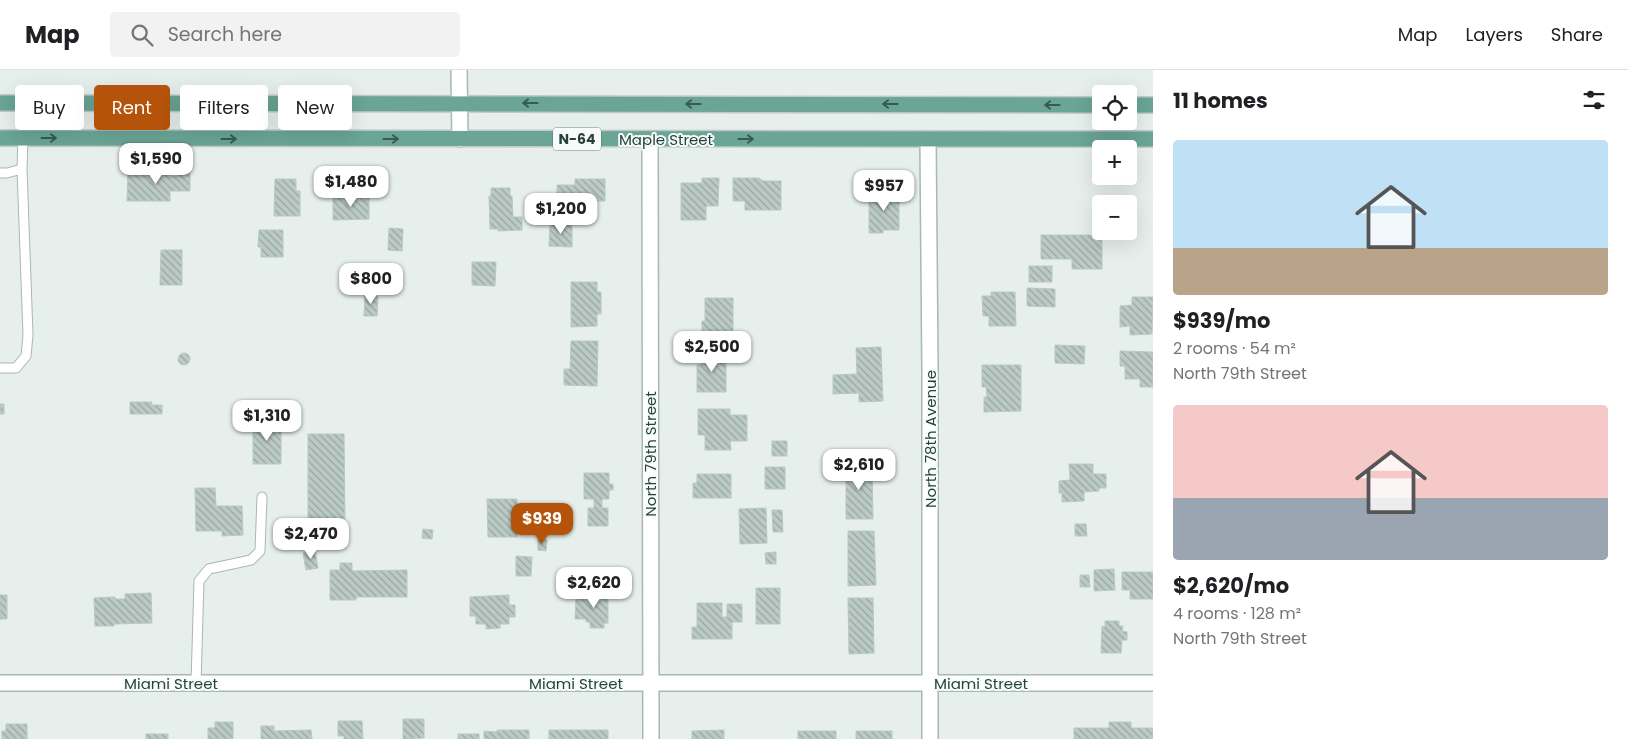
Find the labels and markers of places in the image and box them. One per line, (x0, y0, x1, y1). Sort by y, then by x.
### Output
pin: $1,590 (115, 142, 197, 185)
pin: $1,480 (310, 166, 392, 208)
pin: $957 (854, 170, 914, 212)
pin: $1,200 (520, 192, 602, 235)
pin: $800 (341, 262, 401, 305)
pin: $2,500 (671, 330, 753, 373)
pin: $1,310 (226, 400, 308, 442)
pin: $2,610 (818, 448, 900, 491)
pin: $939 (512, 502, 572, 545)
pin: $2,470 (270, 518, 352, 560)
pin: $2,620 (553, 566, 635, 609)

